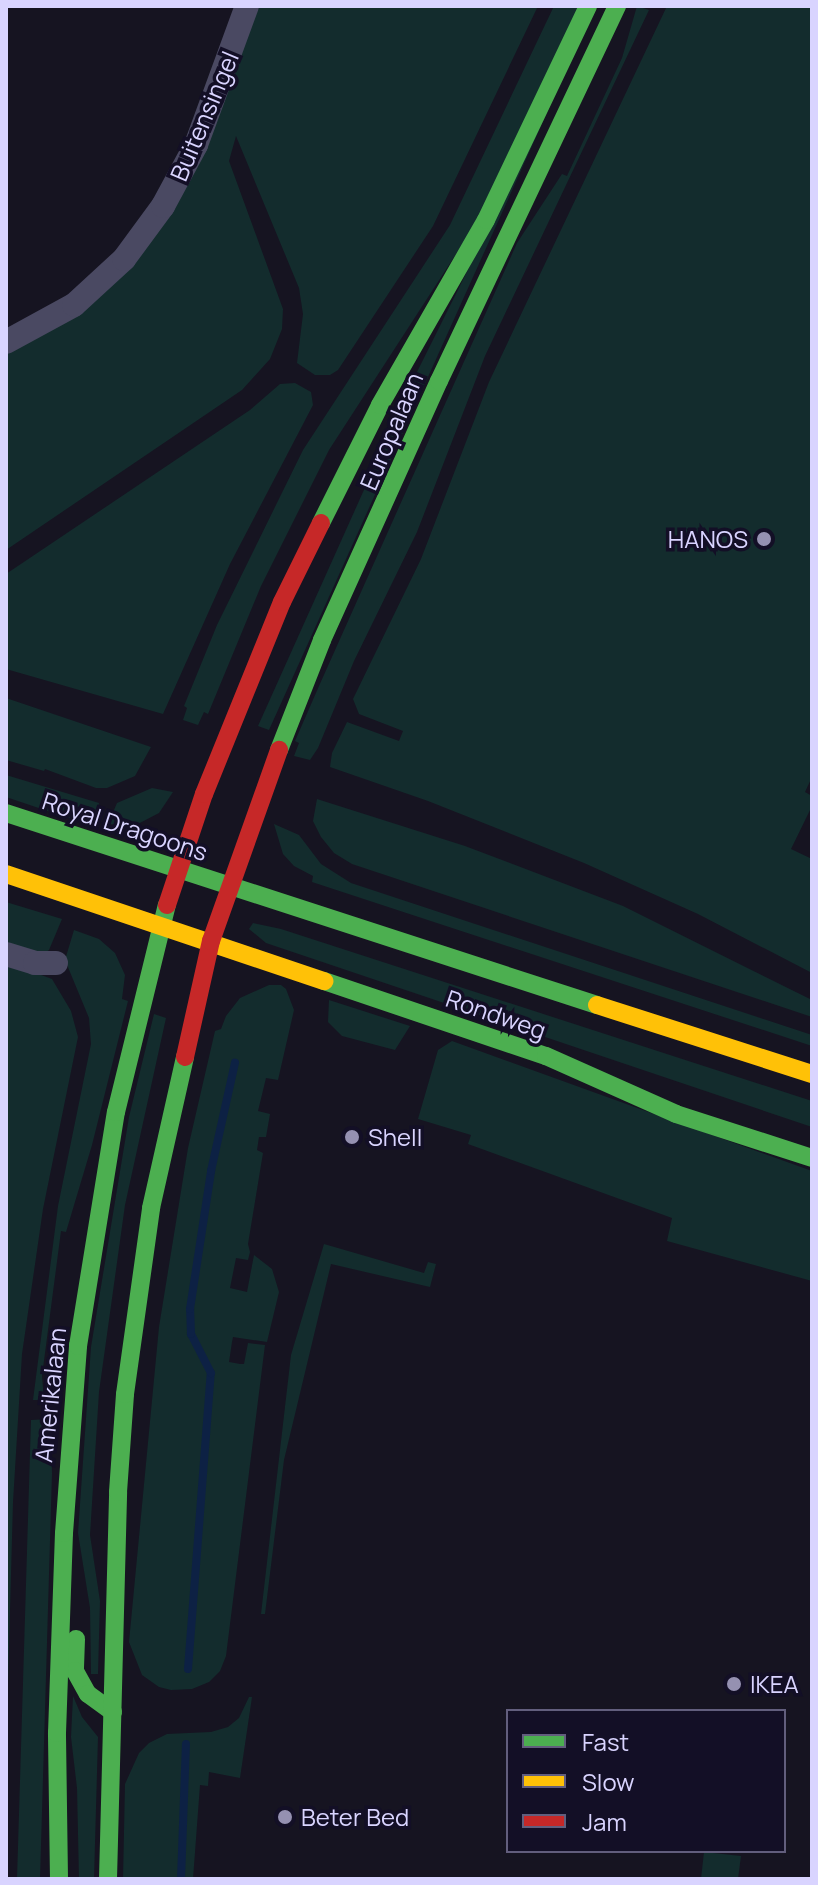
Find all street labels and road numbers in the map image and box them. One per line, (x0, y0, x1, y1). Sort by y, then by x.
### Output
street label: Buitensingel (164, 47, 244, 185)
street label: Europalaan (353, 368, 429, 494)
street label: Royal Dragoons (39, 786, 211, 866)
street label: Rondweg (442, 983, 550, 1045)
street label: Amerikalaan (29, 1326, 71, 1464)

